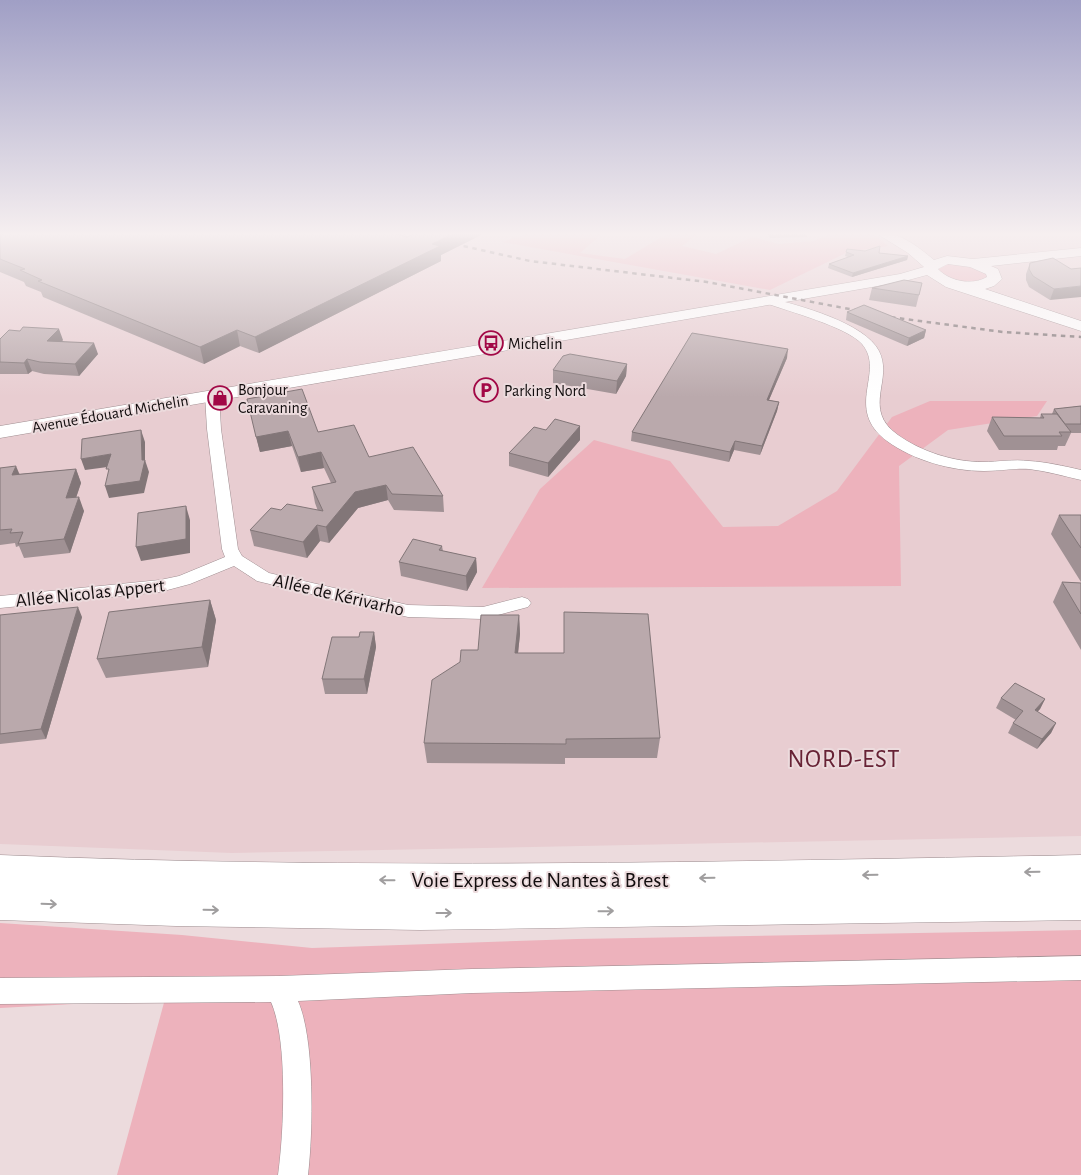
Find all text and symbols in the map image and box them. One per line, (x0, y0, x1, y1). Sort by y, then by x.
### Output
bus stop icon: Michelin (478, 330, 504, 356)
place label: Michelin (508, 336, 562, 352)
parking icon: Parking Nord (473, 377, 499, 403)
place label: Bonjour Caravaning (238, 382, 308, 416)
place label: Parking Nord (504, 383, 586, 399)
shop icon: Bonjour Caravaning (207, 385, 233, 411)
street label: Avenue Édouard Michelin (30, 390, 190, 436)
street label: Allée de Kérivarho (271, 571, 406, 620)
street label: Allée Nicolas Appert (15, 576, 166, 611)
district label: NORD-EST (787, 747, 901, 772)
one-way arrow (1025, 867, 1041, 877)
street label: Voie Express de Nantes à Brest (411, 869, 669, 891)
one-way arrow (862, 870, 878, 880)
one-way arrow (700, 873, 716, 883)
one-way arrow (380, 875, 396, 884)
one-way arrow (40, 900, 56, 909)
one-way arrow (203, 905, 219, 914)
one-way arrow (598, 907, 614, 916)
one-way arrow (435, 908, 451, 918)

